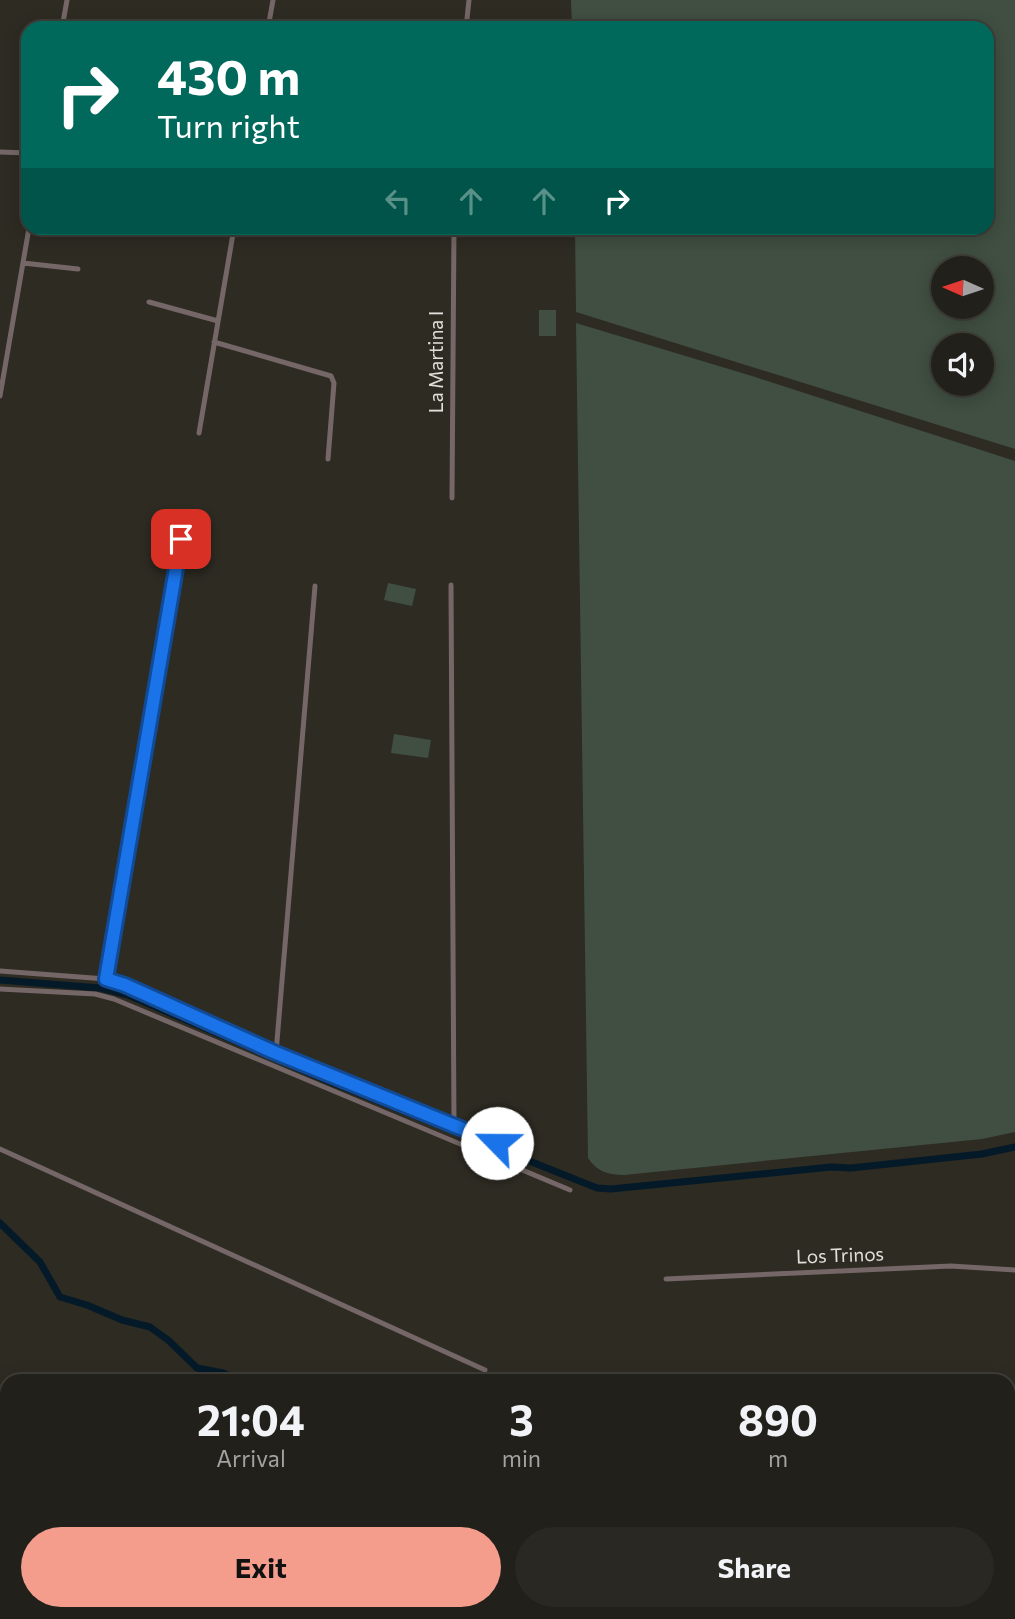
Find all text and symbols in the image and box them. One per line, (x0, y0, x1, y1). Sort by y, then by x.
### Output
text: 430 m (157, 45, 300, 105)
icon: right (42, 49, 133, 140)
text: Turn right (157, 105, 300, 145)
icon: left (379, 182, 417, 220)
icon: ahead (452, 182, 490, 220)
icon: ahead (525, 182, 563, 220)
icon: right (598, 182, 636, 220)
north arrow (931, 256, 994, 318)
map controls (931, 256, 994, 396)
street label: La Martina I (424, 311, 447, 413)
button: sound (931, 333, 994, 396)
pin (151, 509, 211, 569)
icon: arrive (162, 520, 200, 558)
position arrow (460, 1106, 534, 1180)
street label: Los Trinos (796, 1241, 884, 1268)
text: 21:04 (197, 1393, 305, 1445)
text: 3 (509, 1393, 534, 1445)
text: 890 (738, 1393, 818, 1445)
text: Arrival (216, 1444, 286, 1472)
text: min (502, 1444, 541, 1472)
text: m (768, 1444, 788, 1472)
button: Exit (21, 1527, 501, 1607)
button: Share (515, 1527, 994, 1607)

